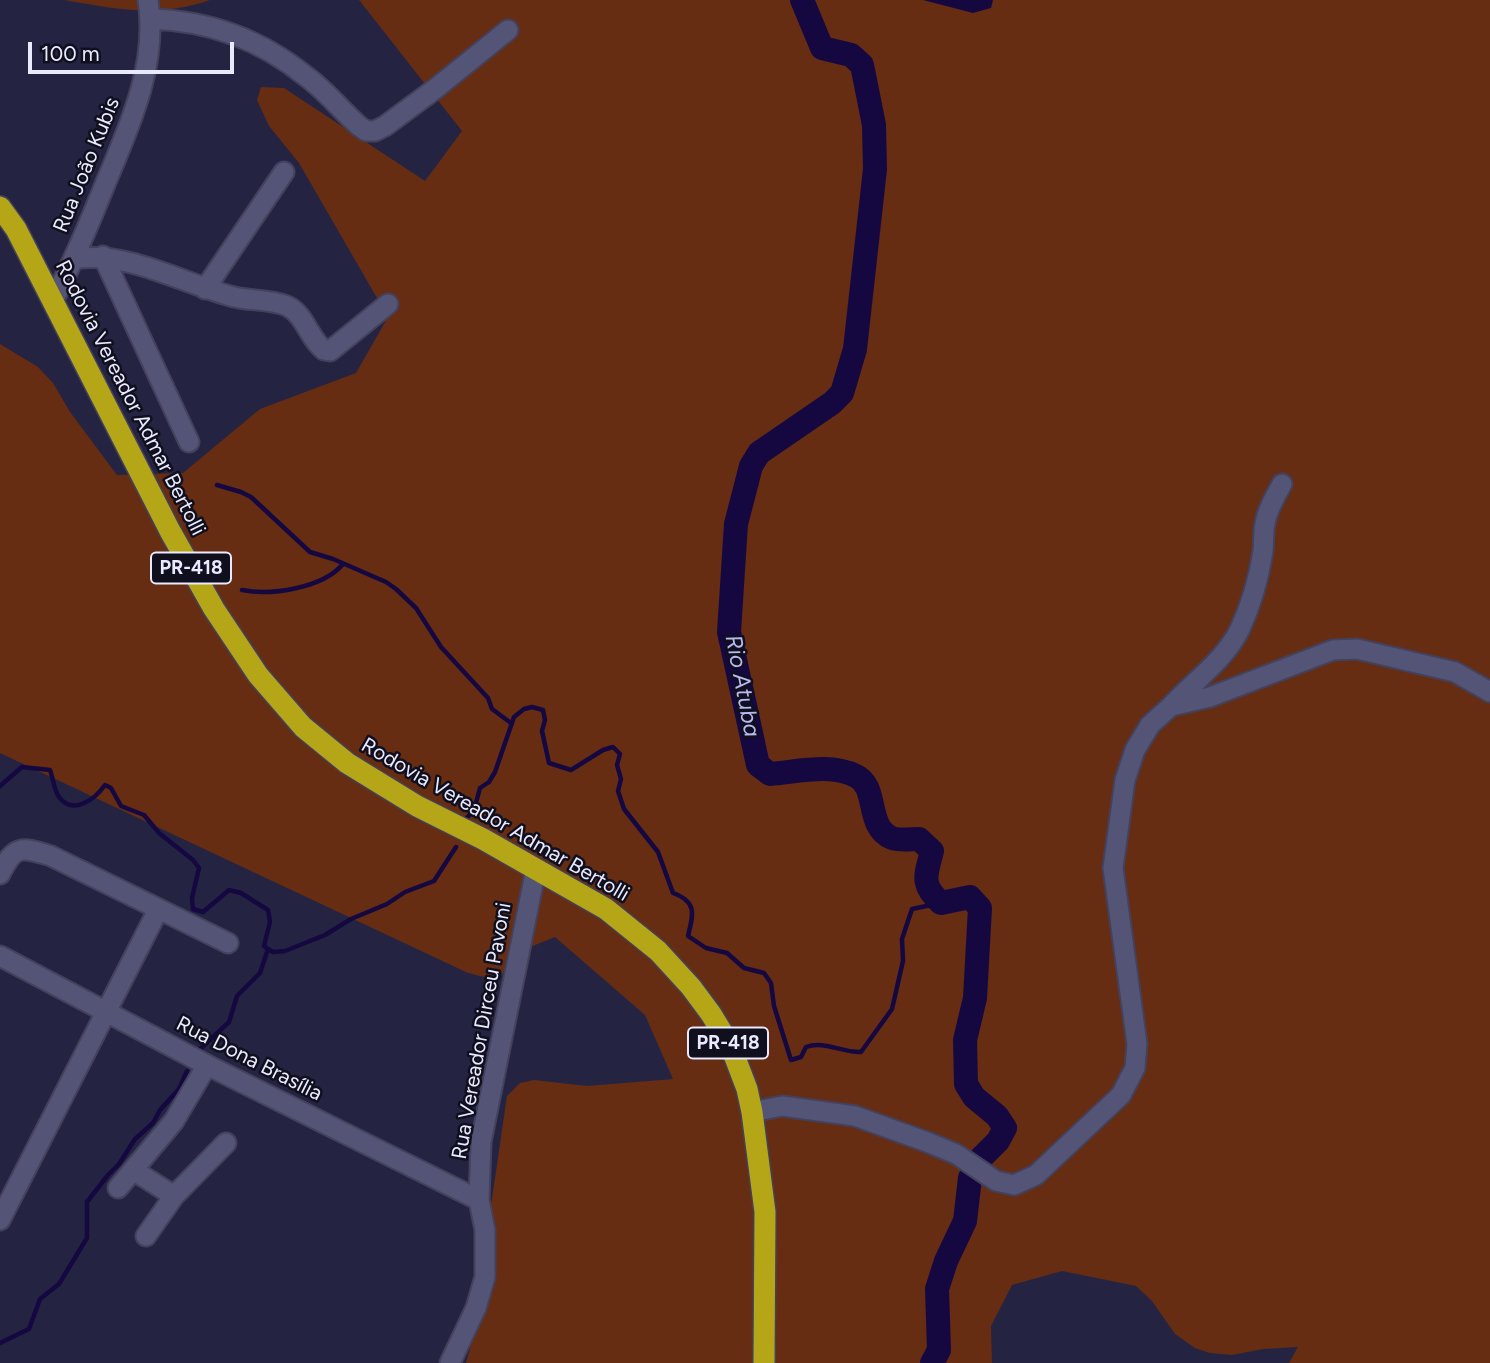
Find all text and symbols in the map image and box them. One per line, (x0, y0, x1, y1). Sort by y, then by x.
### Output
scale bar (32, 28, 238, 72)
text: 100 m (41, 41, 100, 66)
street label: Rua João Kubis (48, 94, 126, 236)
street label: Rodovia Vereador Admar Bertolli (49, 256, 211, 540)
road number: PR-418 (151, 552, 231, 583)
water label: Rio Atuba (719, 633, 765, 739)
street label: Rodovia Vereador Admar Bertolli (357, 733, 633, 907)
street label: Rua Vereador Dirceu Pavoni (447, 901, 517, 1161)
street label: Rua Dona Brasília (172, 1011, 326, 1107)
road number: PR-418 (688, 1028, 768, 1058)

